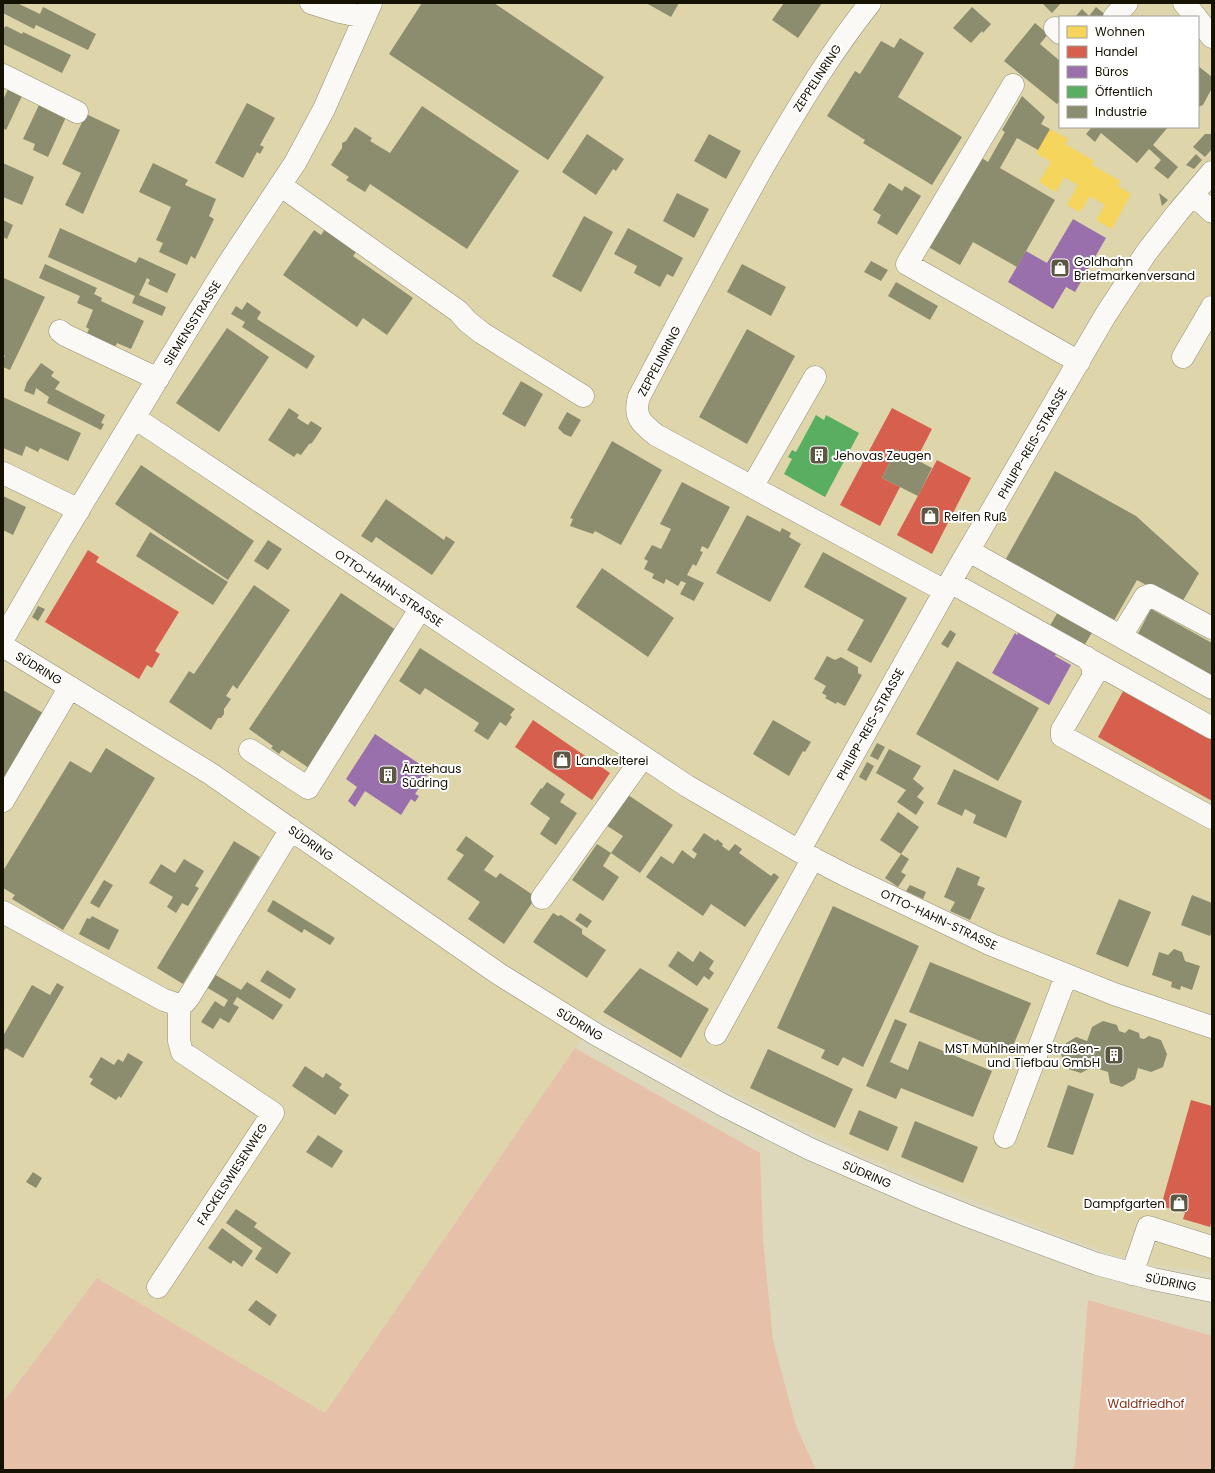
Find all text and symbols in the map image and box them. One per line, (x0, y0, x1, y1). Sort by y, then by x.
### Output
legend (1059, 16, 1199, 128)
text: Wohnen (1095, 23, 1145, 40)
street label: ZEPPELINRING (789, 41, 845, 115)
text: Handel (1095, 43, 1138, 60)
text: Büros (1095, 63, 1128, 80)
text: Öffentlich (1095, 83, 1153, 100)
text: Industrie (1095, 103, 1147, 120)
place label: Goldhahn Briefmarkenversand (1074, 253, 1195, 284)
shop icon: Goldhahn Briefmarkenversand (1049, 257, 1071, 279)
street label: SIEMENSSTRASSE (159, 277, 225, 369)
street label: ZEPPELINRING (633, 323, 685, 399)
street label: PHILIPP-REIS-STRASSE (993, 384, 1071, 502)
building icon: Jehovas Zeugen (808, 444, 830, 466)
place label: Jehovas Zeugen (833, 447, 931, 464)
shop icon: Reifen Ruß (919, 505, 941, 527)
place label: Reifen Ruß (944, 508, 1007, 525)
street label: OTTO-HAHN-STRASSE (331, 545, 447, 631)
street label: SÜDRING (12, 647, 66, 689)
street label: PHILIPP-REIS-STRASSE (832, 665, 908, 783)
shop icon: Landkelterei (551, 749, 573, 771)
place label: Landkelterei (576, 752, 648, 769)
place label: Ärztehaus Südring (402, 760, 462, 791)
building icon: Ärztehaus Südring (377, 764, 399, 786)
street label: SÜDRING (285, 821, 337, 865)
street label: OTTO-HAHN-STRASSE (878, 884, 1000, 954)
street label: SÜDRING (553, 1003, 607, 1045)
place label: MST Mühlheimer Straßen- und Tiefbau GmbH (945, 1040, 1100, 1071)
building icon: MST Mühlheimer Straßen- und Tiefbau GmbH (1103, 1044, 1125, 1066)
street label: FACKELSWIESENWEG (193, 1120, 271, 1228)
street label: SÜDRING (840, 1156, 894, 1192)
shop icon: Dampfgarten (1168, 1192, 1190, 1214)
place label: Dampfgarten (1084, 1195, 1165, 1212)
street label: SÜDRING (1144, 1269, 1198, 1295)
park label: Waldfriedhof (1107, 1395, 1185, 1412)

